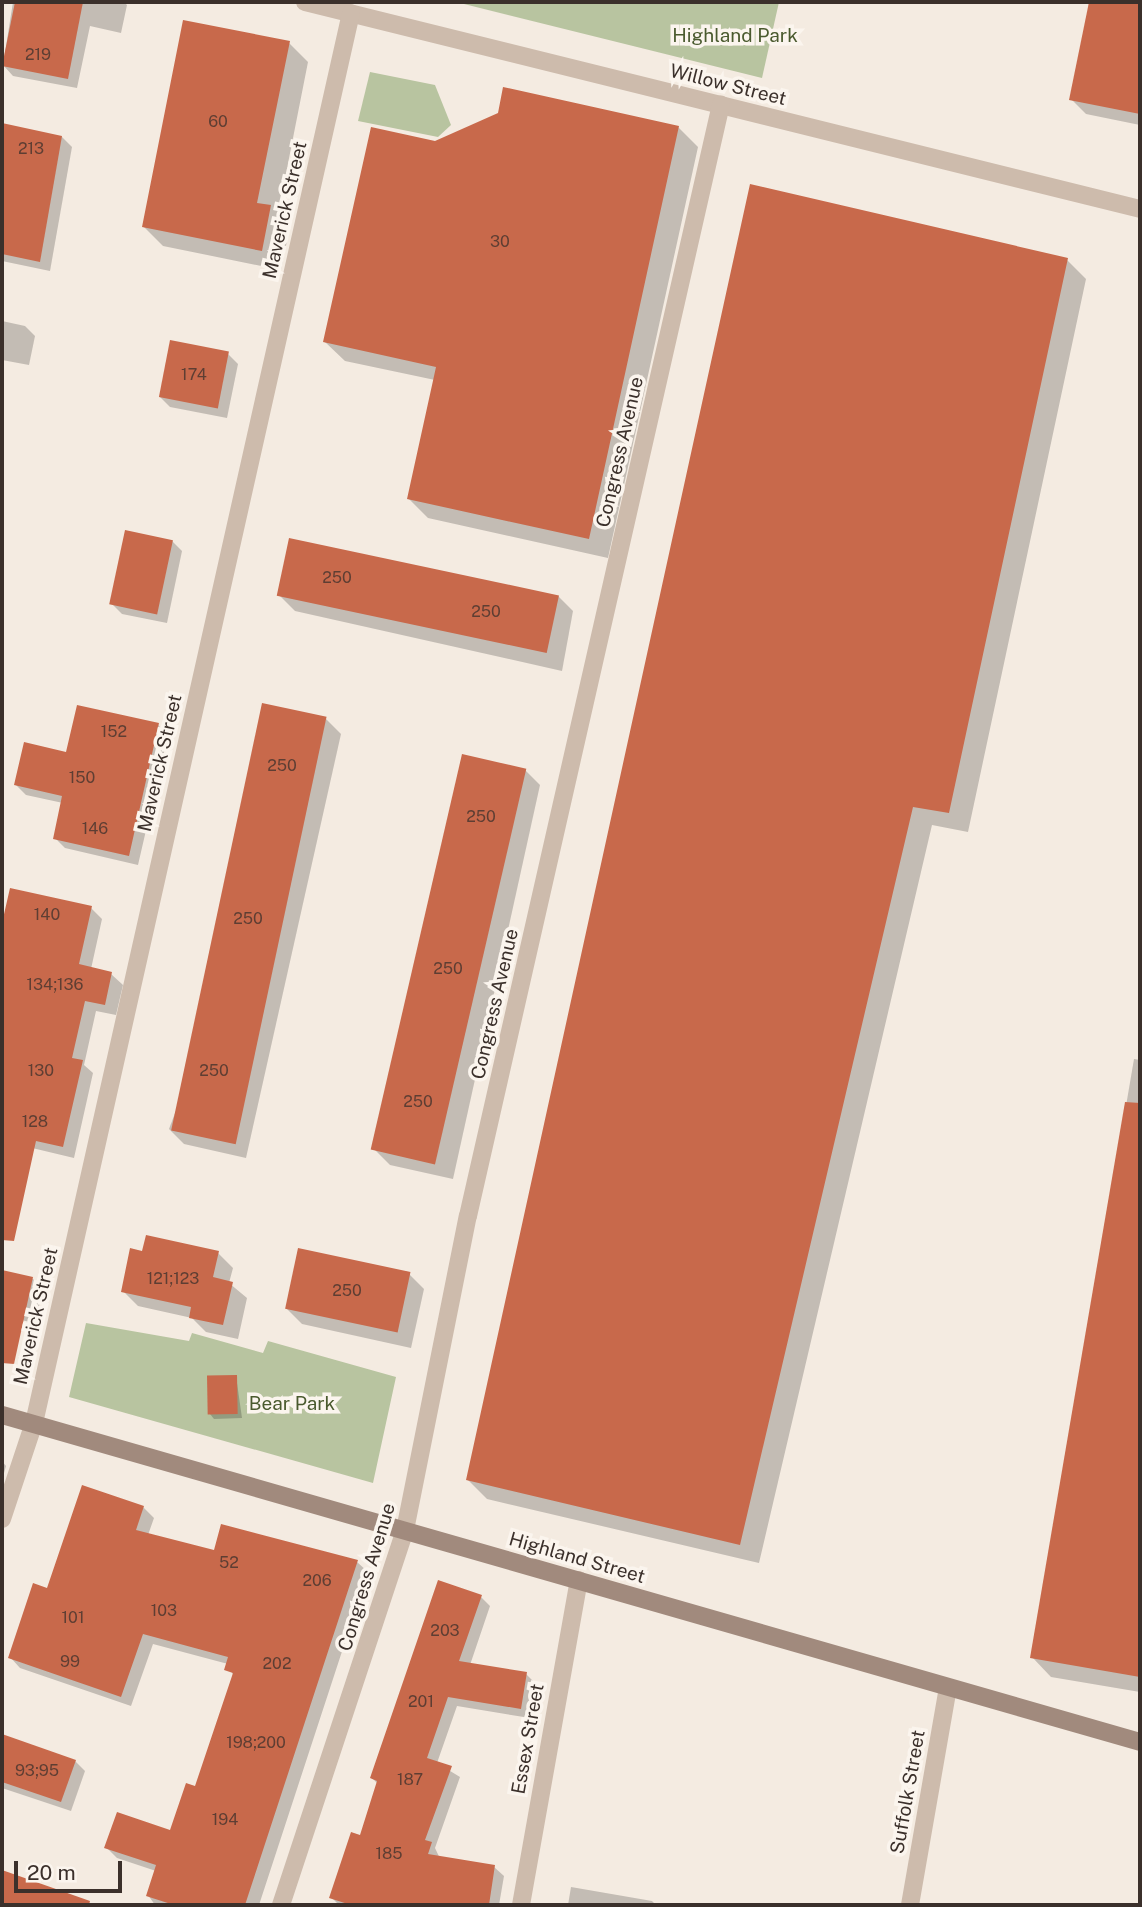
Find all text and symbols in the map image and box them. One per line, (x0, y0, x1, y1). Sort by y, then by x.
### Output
park label: Highland Park (672, 25, 798, 47)
house number: 219 (25, 45, 51, 65)
street label: Willow Street (667, 60, 789, 110)
house number: 60 (208, 112, 228, 132)
house number: 213 (18, 139, 44, 159)
street label: Maverick Street (258, 139, 312, 281)
house number: 30 (490, 232, 510, 252)
house number: 174 (181, 365, 207, 385)
street label: Congress Avenue (592, 375, 648, 529)
house number: 250 (322, 568, 352, 588)
house number: 250 (471, 602, 501, 622)
street label: Maverick Street (133, 692, 187, 834)
house number: 152 (101, 722, 127, 742)
house number: 250 (267, 756, 297, 776)
house number: 150 (69, 768, 95, 788)
house number: 250 (466, 807, 496, 827)
house number: 146 (82, 819, 108, 839)
house number: 140 (34, 905, 60, 925)
house number: 250 (233, 909, 263, 929)
street label: Congress Avenue (467, 927, 523, 1081)
house number: 250 (433, 959, 463, 979)
house number: 134;136 (27, 975, 83, 995)
house number: 130 (28, 1061, 54, 1081)
house number: 250 (199, 1061, 229, 1081)
house number: 250 (403, 1092, 433, 1112)
house number: 128 (22, 1112, 48, 1132)
street label: Maverick Street (9, 1245, 63, 1387)
house number: 121;123 (147, 1269, 199, 1289)
house number: 250 (332, 1281, 362, 1301)
park label: Bear Park (249, 1393, 335, 1415)
street label: Congress Avenue (334, 1500, 400, 1654)
street label: Highland Street (506, 1528, 648, 1588)
house number: 52 (219, 1553, 239, 1573)
house number: 206 (302, 1571, 332, 1591)
house number: 103 (151, 1601, 177, 1621)
house number: 101 (62, 1608, 84, 1628)
house number: 203 (430, 1621, 460, 1641)
house number: 99 (60, 1652, 80, 1672)
house number: 202 (263, 1654, 291, 1674)
street label: Essex Street (507, 1682, 549, 1796)
house number: 201 (408, 1692, 434, 1712)
street label: Suffolk Street (886, 1728, 930, 1856)
house number: 198;200 (226, 1733, 286, 1753)
house number: 93;95 (15, 1761, 59, 1781)
house number: 187 (397, 1770, 423, 1790)
house number: 194 (212, 1810, 238, 1830)
house number: 185 (375, 1844, 403, 1864)
scale bar (18, 1848, 126, 1892)
text: 20 m (27, 1860, 76, 1885)

